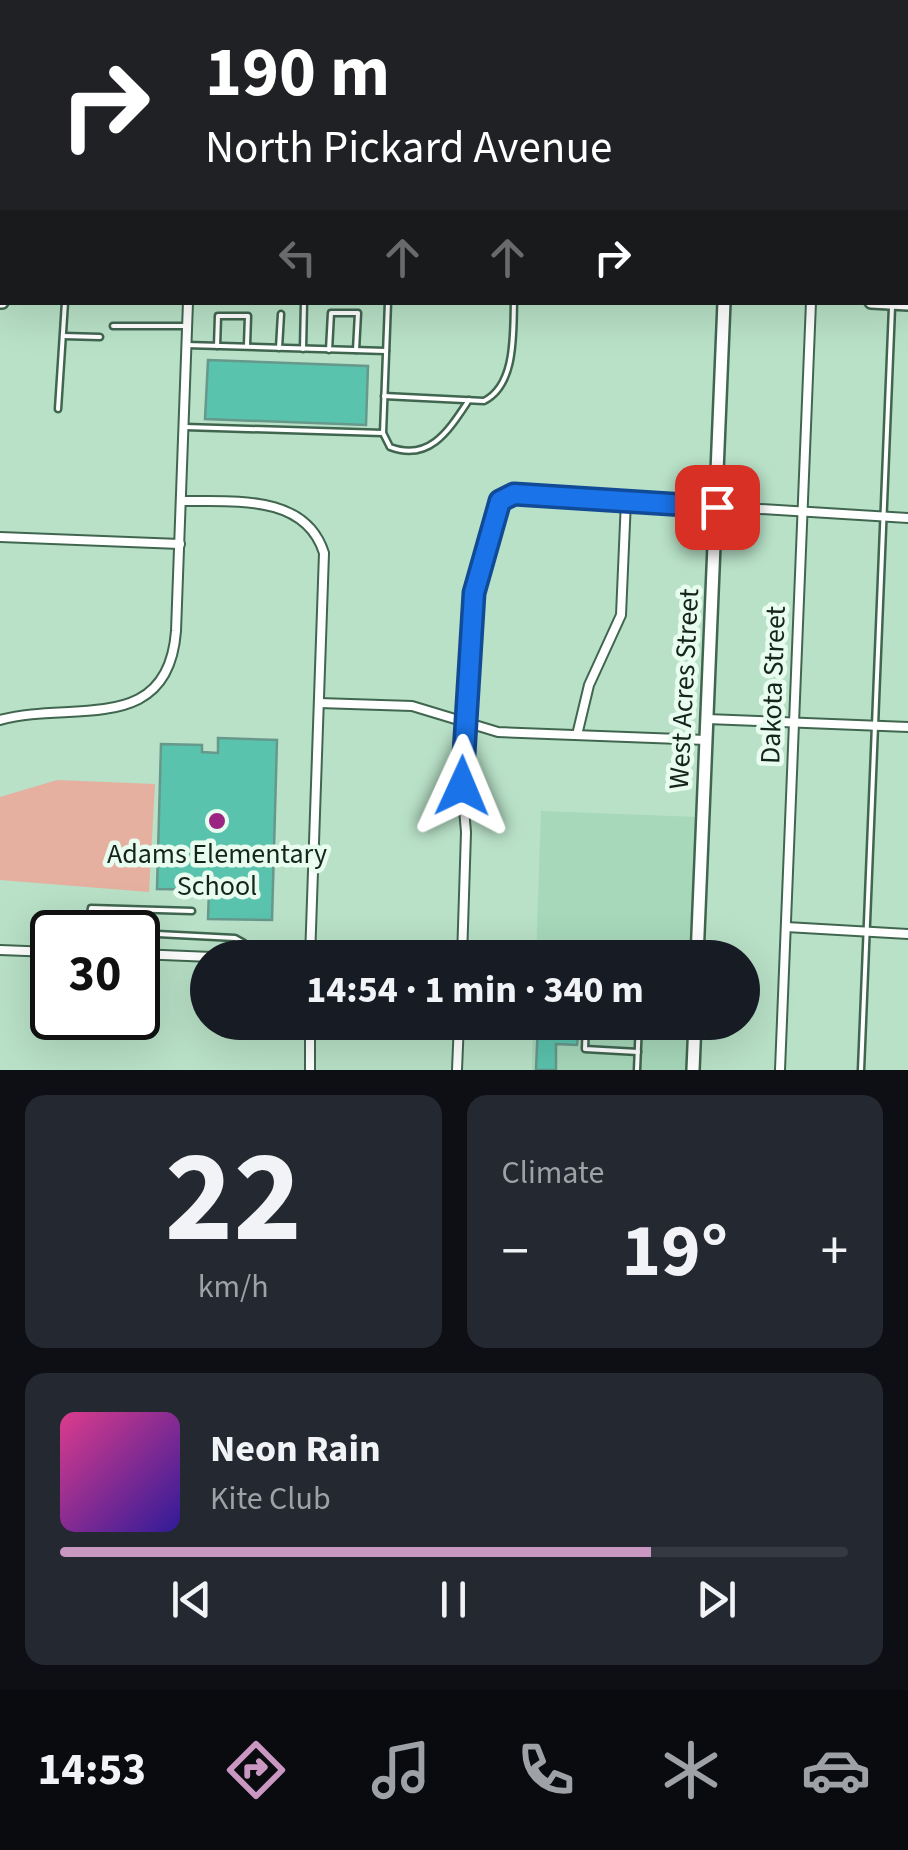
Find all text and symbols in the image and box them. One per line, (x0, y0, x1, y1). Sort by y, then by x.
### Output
text: 190 m (205, 23, 390, 123)
icon: right (40, 40, 170, 170)
text: North Pickard Avenue (205, 116, 612, 180)
icon: left (270, 230, 325, 285)
icon: ahead (375, 230, 430, 285)
icon: ahead (480, 230, 535, 285)
icon: right (585, 230, 640, 285)
pin (675, 465, 760, 550)
icon: arrive (690, 480, 745, 535)
street label: West Acres Street (659, 587, 709, 790)
street label: Dakota Street (750, 605, 796, 765)
position arrow (410, 734, 514, 838)
marker: Adams Elementary School (206, 810, 228, 832)
place label: Adams Elementary School (107, 834, 327, 906)
speed limit sign: 30 (30, 910, 160, 1040)
text: 14:54 · 1 min · 340 m (306, 963, 644, 1017)
text: 22 (165, 1106, 302, 1291)
text: Climate (502, 1150, 604, 1196)
text: 19° (621, 1198, 728, 1305)
text: − (502, 1213, 529, 1291)
text: + (821, 1213, 848, 1291)
text: km/h (198, 1264, 269, 1310)
text: Neon Rain (210, 1422, 381, 1476)
text: Kite Club (210, 1476, 331, 1522)
icon: previous (164, 1572, 219, 1627)
icon: pause (426, 1572, 481, 1627)
icon: next (689, 1572, 744, 1627)
icon: directions (221, 1735, 291, 1805)
icon: music (366, 1735, 436, 1805)
icon: phone (511, 1735, 581, 1805)
icon: climate (656, 1735, 726, 1805)
icon: car (801, 1735, 871, 1805)
text: 14:53 (37, 1738, 146, 1802)

